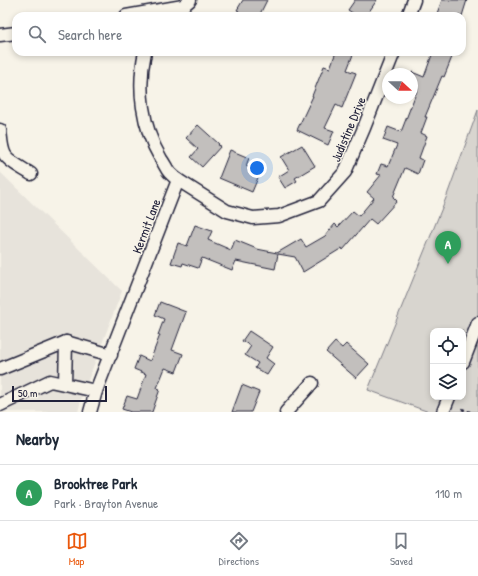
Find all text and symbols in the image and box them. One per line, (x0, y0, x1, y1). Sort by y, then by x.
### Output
search box (12, 12, 466, 56)
icon: search (26, 23, 48, 45)
text: Search here (58, 24, 122, 45)
north arrow (382, 68, 418, 104)
street label: Judistine Drive (326, 94, 370, 164)
your location (247, 158, 267, 178)
street label: Kermit Lane (127, 196, 165, 256)
pin: A (435, 231, 461, 264)
map controls (430, 328, 466, 400)
button: locate (430, 328, 466, 364)
button: layers (430, 364, 466, 400)
scale bar (12, 384, 107, 403)
text: 50 m (18, 386, 38, 400)
text: Nearby (16, 427, 59, 450)
text: Brooktree Park (54, 473, 137, 494)
text: A (26, 484, 32, 502)
text: 110 m (435, 484, 462, 502)
text: Park · Brayton Avenue (54, 494, 158, 512)
tab: Map (66, 530, 88, 568)
tab: Directions (219, 530, 259, 568)
tab: Saved (390, 530, 412, 568)

